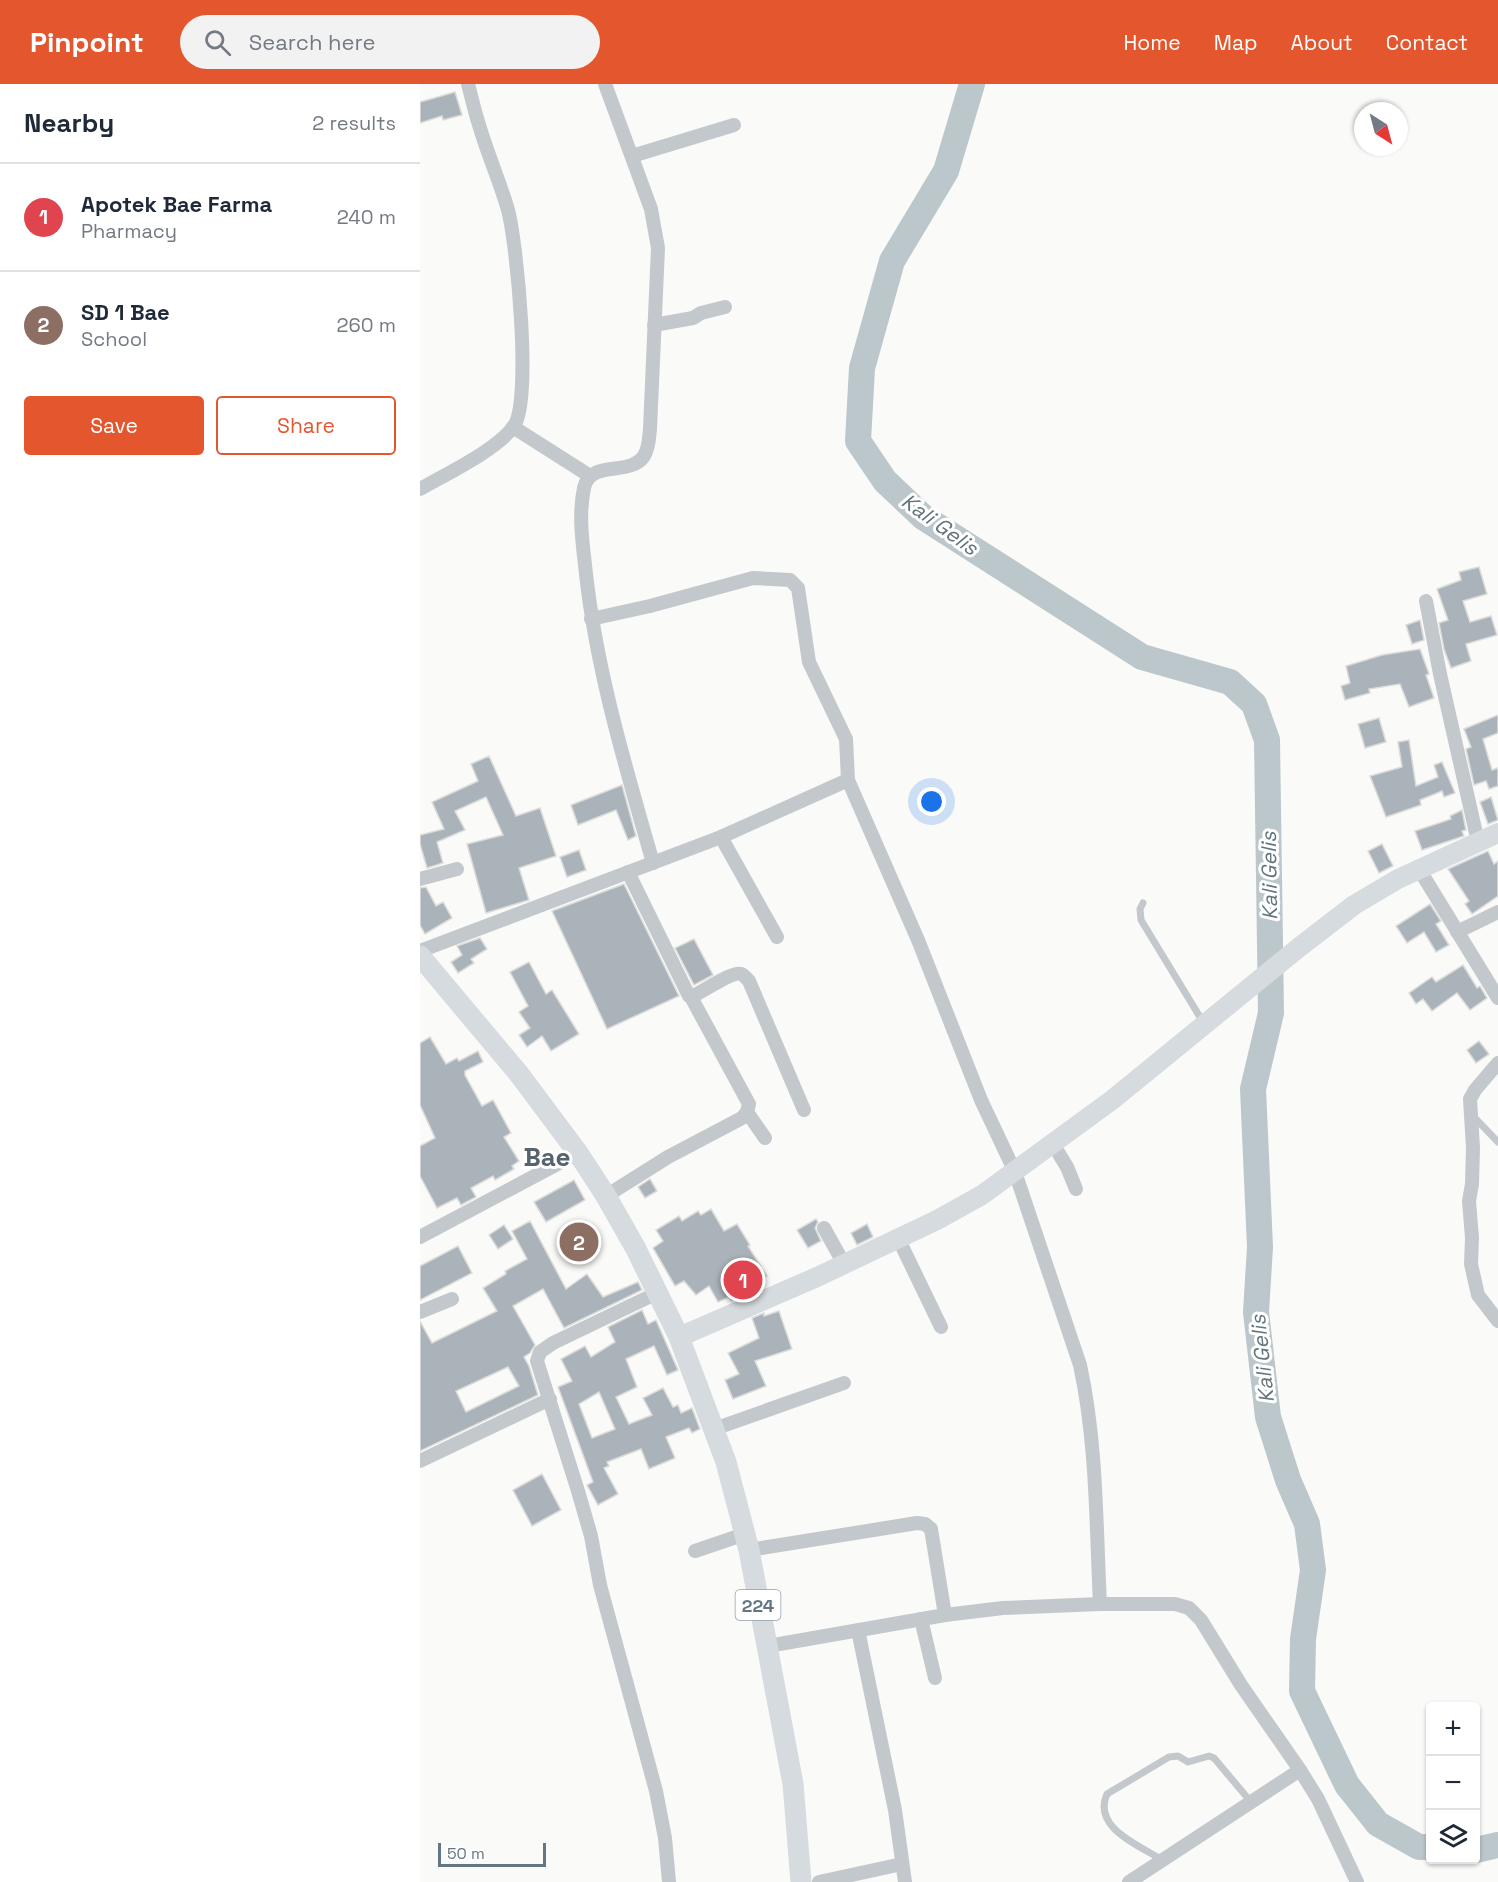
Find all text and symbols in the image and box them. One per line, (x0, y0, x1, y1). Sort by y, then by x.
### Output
search box (180, 15, 600, 69)
text: Pinpoint (30, 24, 144, 60)
icon: search (201, 26, 234, 59)
text: Search here (249, 28, 375, 56)
text: Home (1123, 29, 1181, 56)
text: Map (1214, 29, 1258, 56)
text: About (1291, 29, 1353, 56)
text: Contact (1386, 29, 1468, 56)
north arrow (1354, 102, 1408, 156)
text: Nearby (24, 106, 114, 140)
text: 2 results (312, 110, 396, 136)
text: Apotek Bae Farma (81, 190, 272, 218)
text: 1 (39, 204, 48, 230)
text: 240 m (337, 204, 396, 230)
text: Pharmacy (81, 218, 177, 244)
text: SD 1 Bae (81, 298, 170, 326)
text: 2 (38, 312, 49, 338)
text: 260 m (337, 312, 396, 338)
text: School (81, 326, 147, 352)
button: Save (24, 396, 204, 455)
button: Share (216, 396, 396, 455)
water label: Kali Gelis (896, 487, 984, 561)
your location (917, 787, 946, 816)
water label: Kali Gelis (1255, 831, 1283, 920)
district label: Bae (523, 1140, 571, 1174)
pin: 2 (560, 1220, 598, 1264)
pin: 1 (724, 1258, 762, 1302)
water label: Kali Gelis (1244, 1313, 1280, 1404)
road number: 224 (736, 1590, 780, 1620)
map controls (1426, 1702, 1480, 1864)
button: + (1426, 1702, 1480, 1756)
button: − (1426, 1756, 1480, 1810)
button: layers (1426, 1810, 1480, 1864)
scale bar (438, 1840, 546, 1868)
text: 50 m (447, 1843, 485, 1864)

